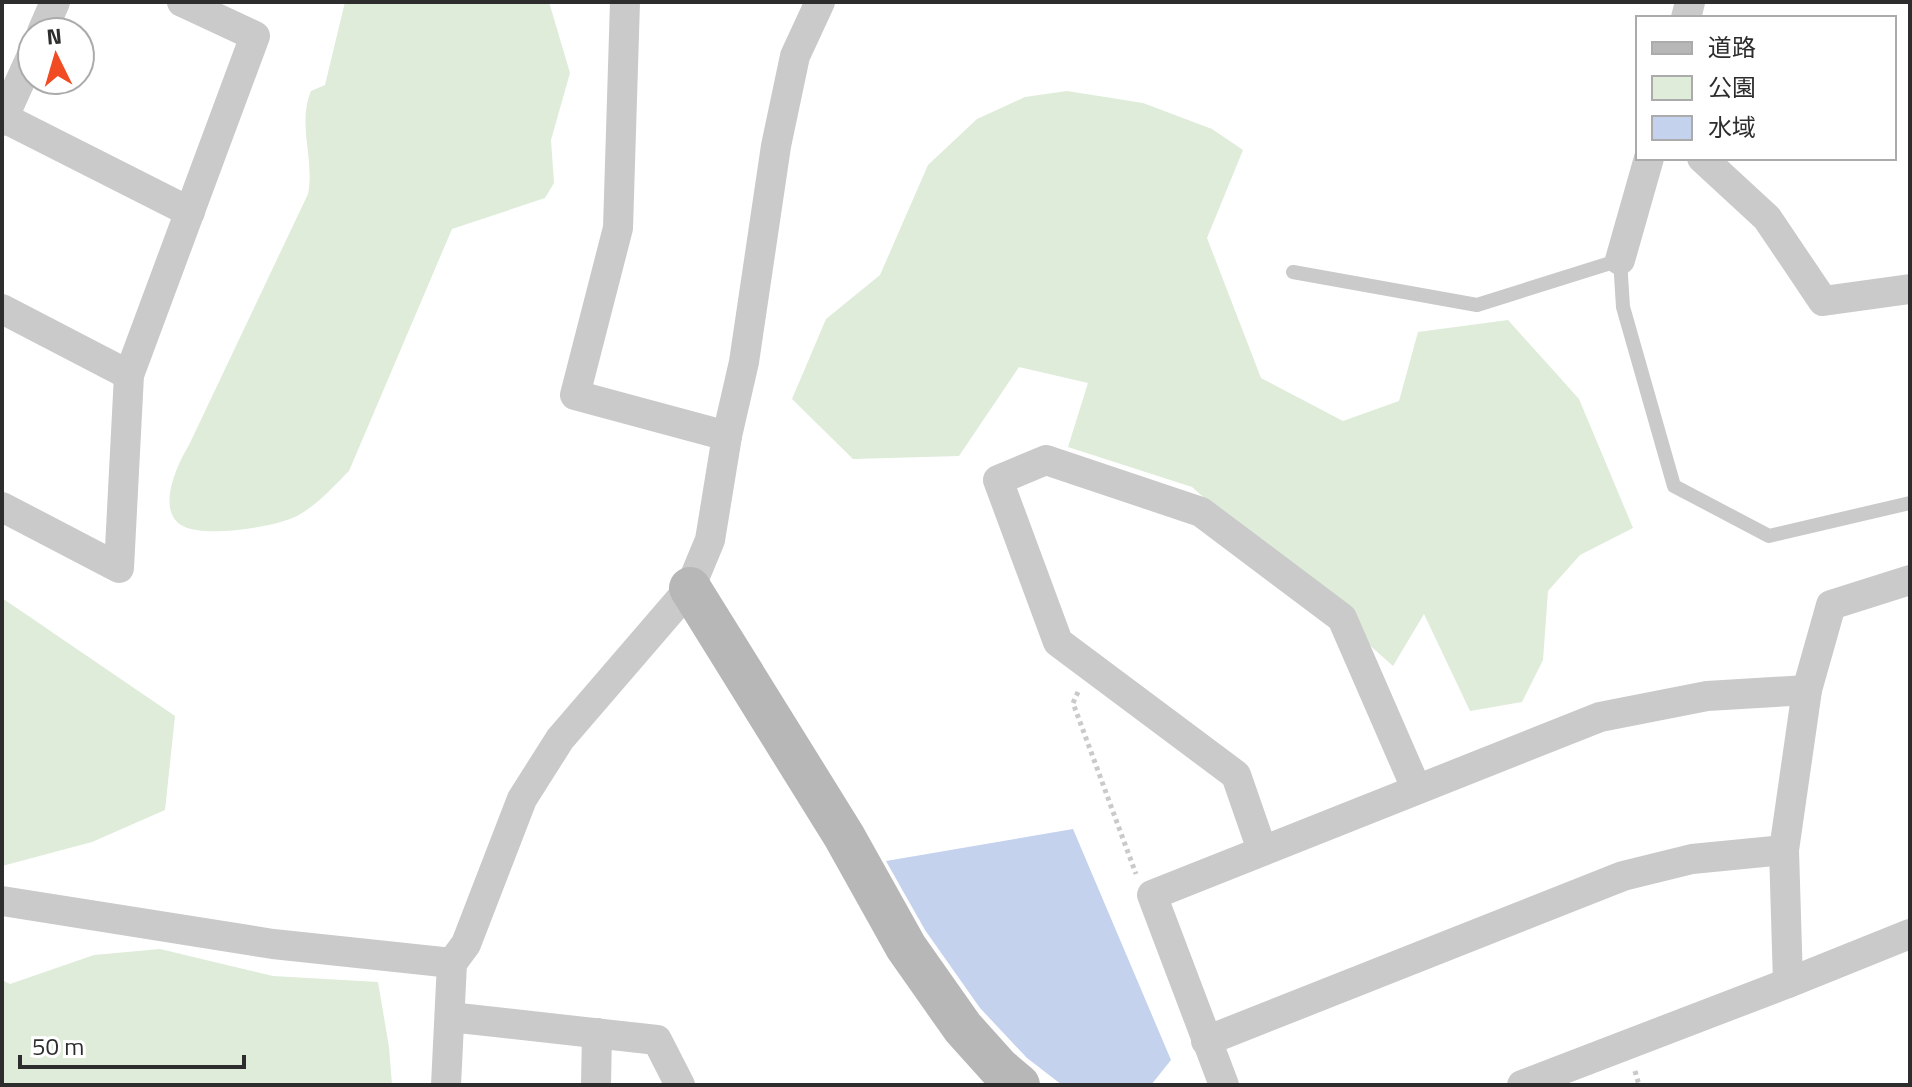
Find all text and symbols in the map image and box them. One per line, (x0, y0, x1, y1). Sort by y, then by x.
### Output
north arrow (16, 16, 96, 96)
legend (1636, 16, 1896, 160)
text: N (45, 18, 63, 54)
text: 道路 (1708, 29, 1756, 65)
text: 公園 (1708, 69, 1756, 105)
text: 水域 (1708, 109, 1756, 145)
scale bar (20, 1019, 244, 1069)
text: 50 m (32, 1028, 84, 1064)

